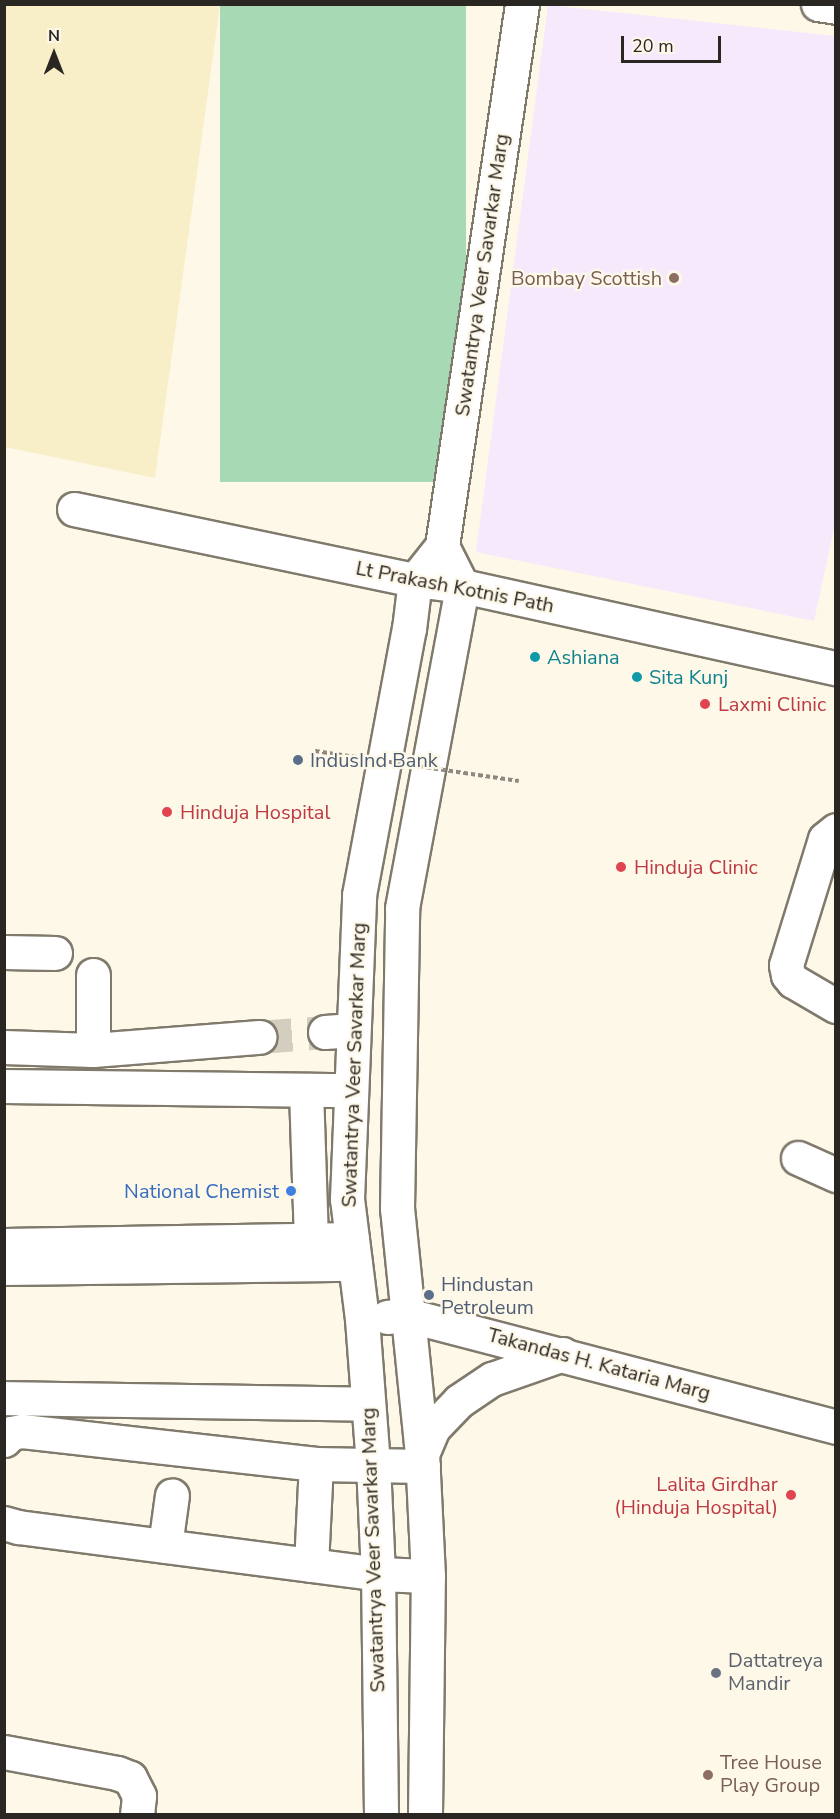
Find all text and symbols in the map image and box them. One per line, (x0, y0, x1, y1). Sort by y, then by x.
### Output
north arrow (24, 24, 84, 84)
scale bar (624, 24, 724, 62)
text: N (48, 25, 60, 47)
text: 20 m (632, 34, 674, 58)
street label: Swatantrya Veer Savarkar Marg (450, 132, 514, 418)
place label: Bombay Scottish (511, 266, 662, 290)
marker: Bombay Scottish (667, 271, 681, 285)
street label: Lt Prakash Kotnis Path (354, 556, 556, 618)
place label: Ashiana (547, 645, 620, 669)
marker: Ashiana (528, 650, 542, 664)
place label: Sita Kunj (649, 665, 728, 689)
marker: Sita Kunj (630, 670, 644, 684)
place label: Laxmi Clinic (718, 692, 826, 716)
marker: Laxmi Clinic (696, 695, 714, 713)
place label: IndusInd Bank (310, 748, 438, 772)
marker: IndusInd Bank (291, 753, 305, 767)
place label: Hinduja Hospital (180, 800, 330, 824)
marker: Hinduja Hospital (158, 803, 176, 821)
place label: Hinduja Clinic (634, 855, 758, 879)
marker: Hinduja Clinic (612, 858, 630, 876)
street label: Swatantrya Veer Savarkar Marg (337, 922, 371, 1208)
place label: National Chemist (124, 1179, 279, 1203)
marker: National Chemist (284, 1184, 298, 1198)
place label: Hindustan Petroleum (441, 1272, 534, 1319)
marker: Hindustan Petroleum (422, 1288, 436, 1302)
street label: Takandas H. Kataria Marg (485, 1323, 713, 1405)
street label: Swatantrya Veer Savarkar Marg (356, 1407, 390, 1693)
place label: Lalita Girdhar (Hinduja Hospital) (614, 1472, 778, 1519)
marker: Lalita Girdhar (Hinduja Hospital) (782, 1486, 800, 1504)
place label: Dattatreya Mandir (728, 1649, 823, 1696)
marker: Dattatreya Mandir (709, 1666, 723, 1680)
place label: Tree House Play Group (720, 1751, 822, 1798)
marker: Tree House Play Group (701, 1768, 715, 1782)

